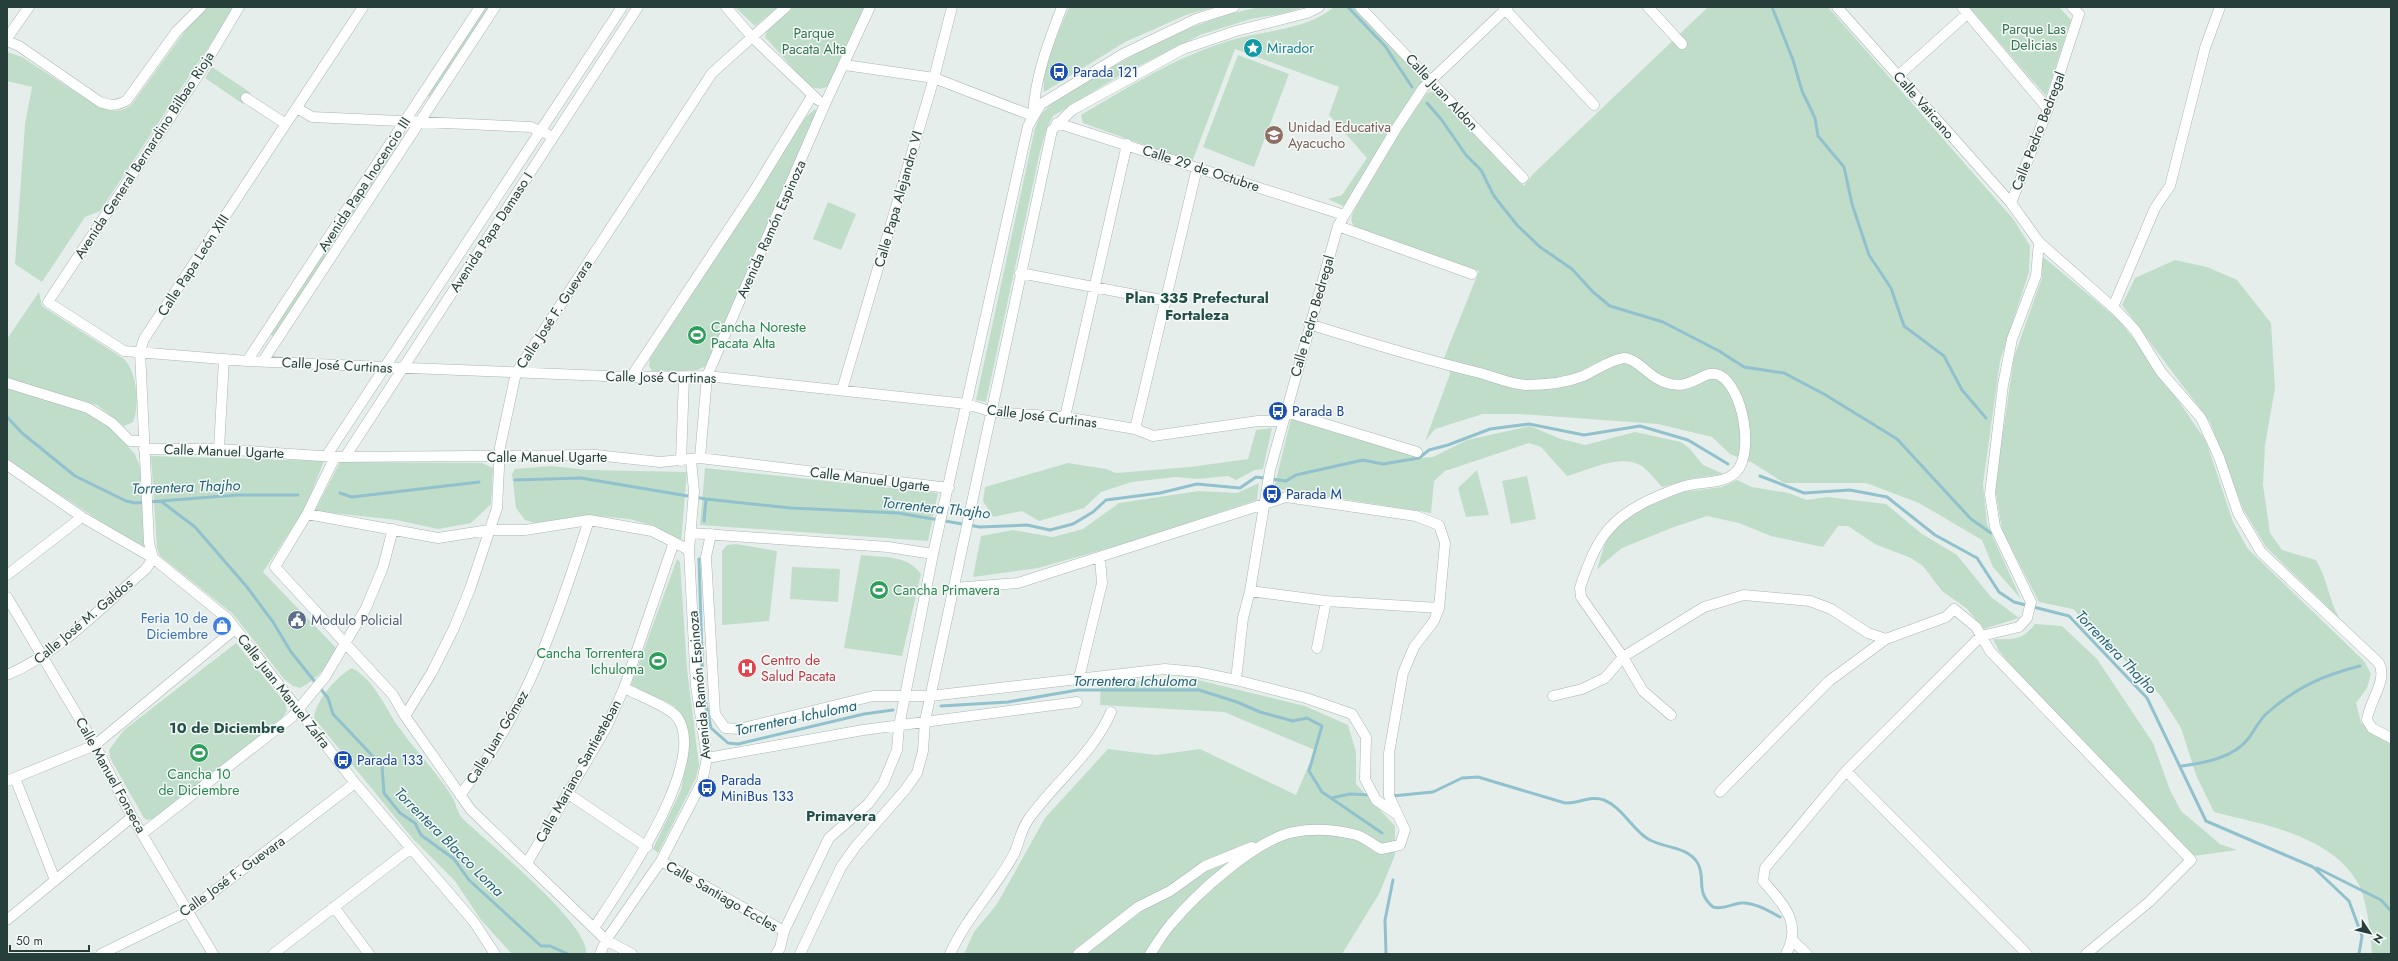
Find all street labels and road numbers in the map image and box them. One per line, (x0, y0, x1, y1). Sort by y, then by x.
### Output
street label: Avenida General Bernardino Bilbao Rioja (69, 48, 219, 262)
street label: Calle Juan Aldon (1401, 49, 1483, 135)
street label: Calle Vaticano (1889, 67, 1959, 144)
street label: Calle Pedro Bedregal (2006, 69, 2070, 193)
street label: Avenida Papa Inocencio III (313, 113, 415, 255)
street label: Calle Papa Alejandro VI (869, 128, 927, 270)
street label: Calle 29 de Octubre (1140, 140, 1262, 196)
street label: Avenida Ramón Espinoza (732, 157, 810, 301)
street label: Avenida Papa Damaso I (445, 168, 537, 296)
street label: Calle Papa León XIII (153, 210, 233, 320)
street label: Calle Pedro Bedregal (1285, 253, 1339, 379)
street label: Calle José F. Guevara (511, 256, 597, 372)
street label: Calle José Curtinas (281, 352, 393, 378)
street label: Calle José Curtinas (605, 366, 717, 388)
street label: Calle José Curtinas (986, 399, 1099, 433)
street label: Calle Manuel Ugarte (163, 439, 285, 463)
street label: Calle Manuel Ugarte (487, 447, 607, 467)
street label: Calle Manuel Ugarte (809, 462, 931, 496)
street label: Calle José M. Galdos (29, 573, 137, 669)
street label: Avenida Ramón Espinoza (683, 610, 715, 760)
street label: Calle Juan Manuel Zafra (233, 629, 335, 753)
street label: Calle Juan Gómez (461, 686, 533, 788)
street label: Calle Mariano Santiesteban (530, 696, 626, 846)
street label: Calle Manuel Fonseca (71, 714, 151, 836)
street label: Calle José F. Guevara (175, 831, 289, 921)
street label: Calle Santiago Eccles (662, 856, 782, 936)

